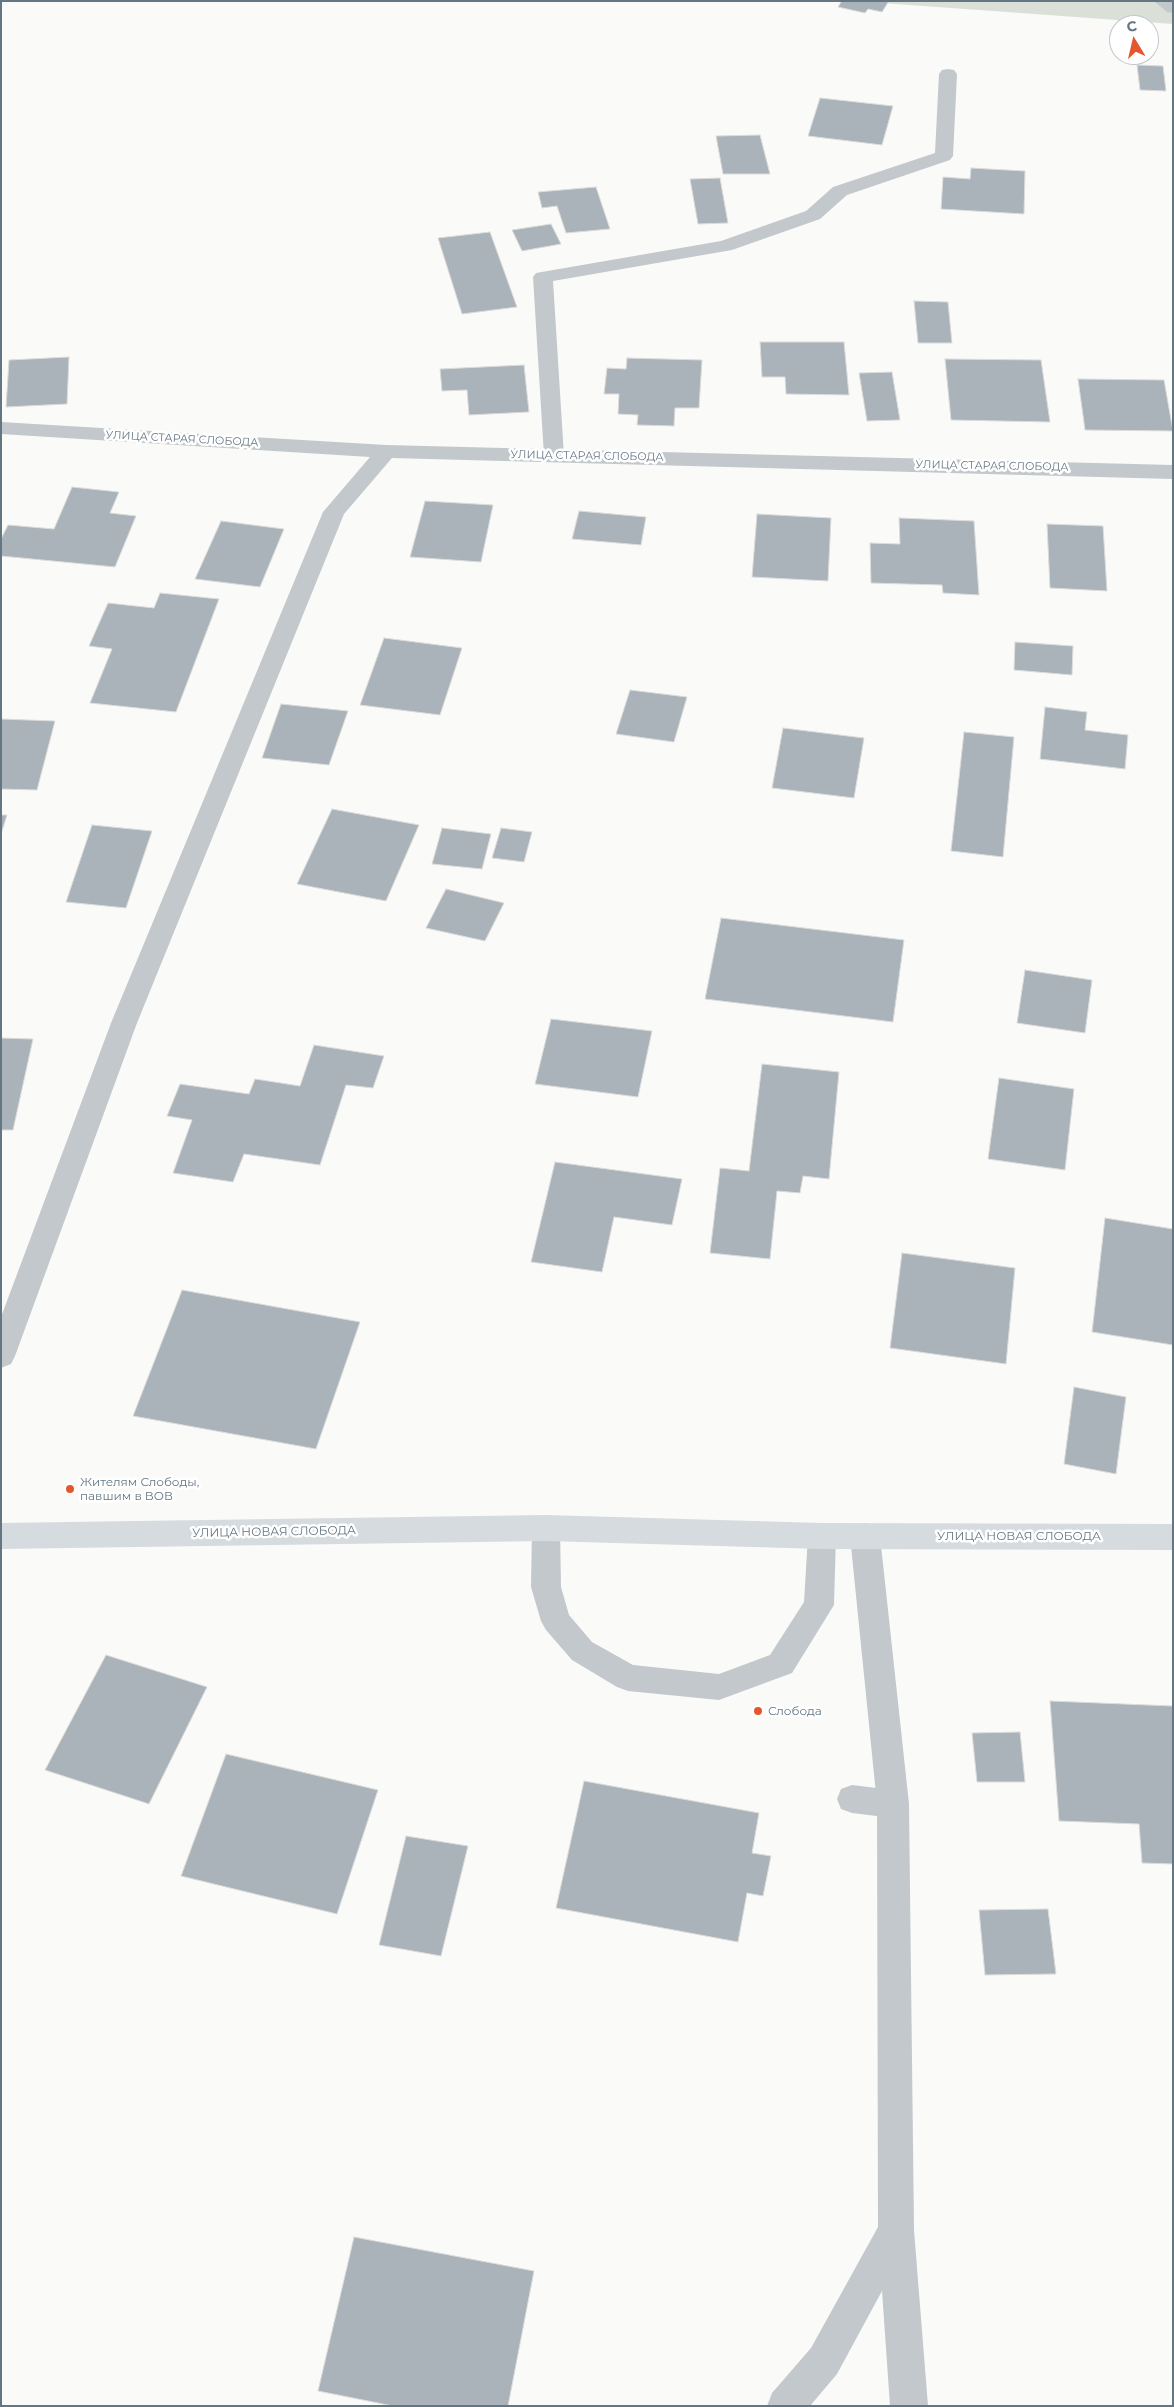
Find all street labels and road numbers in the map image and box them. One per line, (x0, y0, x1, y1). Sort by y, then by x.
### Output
street label: УЛИЦА СТАРАЯ СЛОБОДА (105, 428, 259, 450)
street label: УЛИЦА СТАРАЯ СЛОБОДА (510, 448, 664, 464)
street label: УЛИЦА СТАРАЯ СЛОБОДА (915, 458, 1069, 474)
street label: УЛИЦА НОВАЯ СЛОБОДА (192, 1523, 356, 1541)
street label: УЛИЦА НОВАЯ СЛОБОДА (937, 1529, 1101, 1543)

